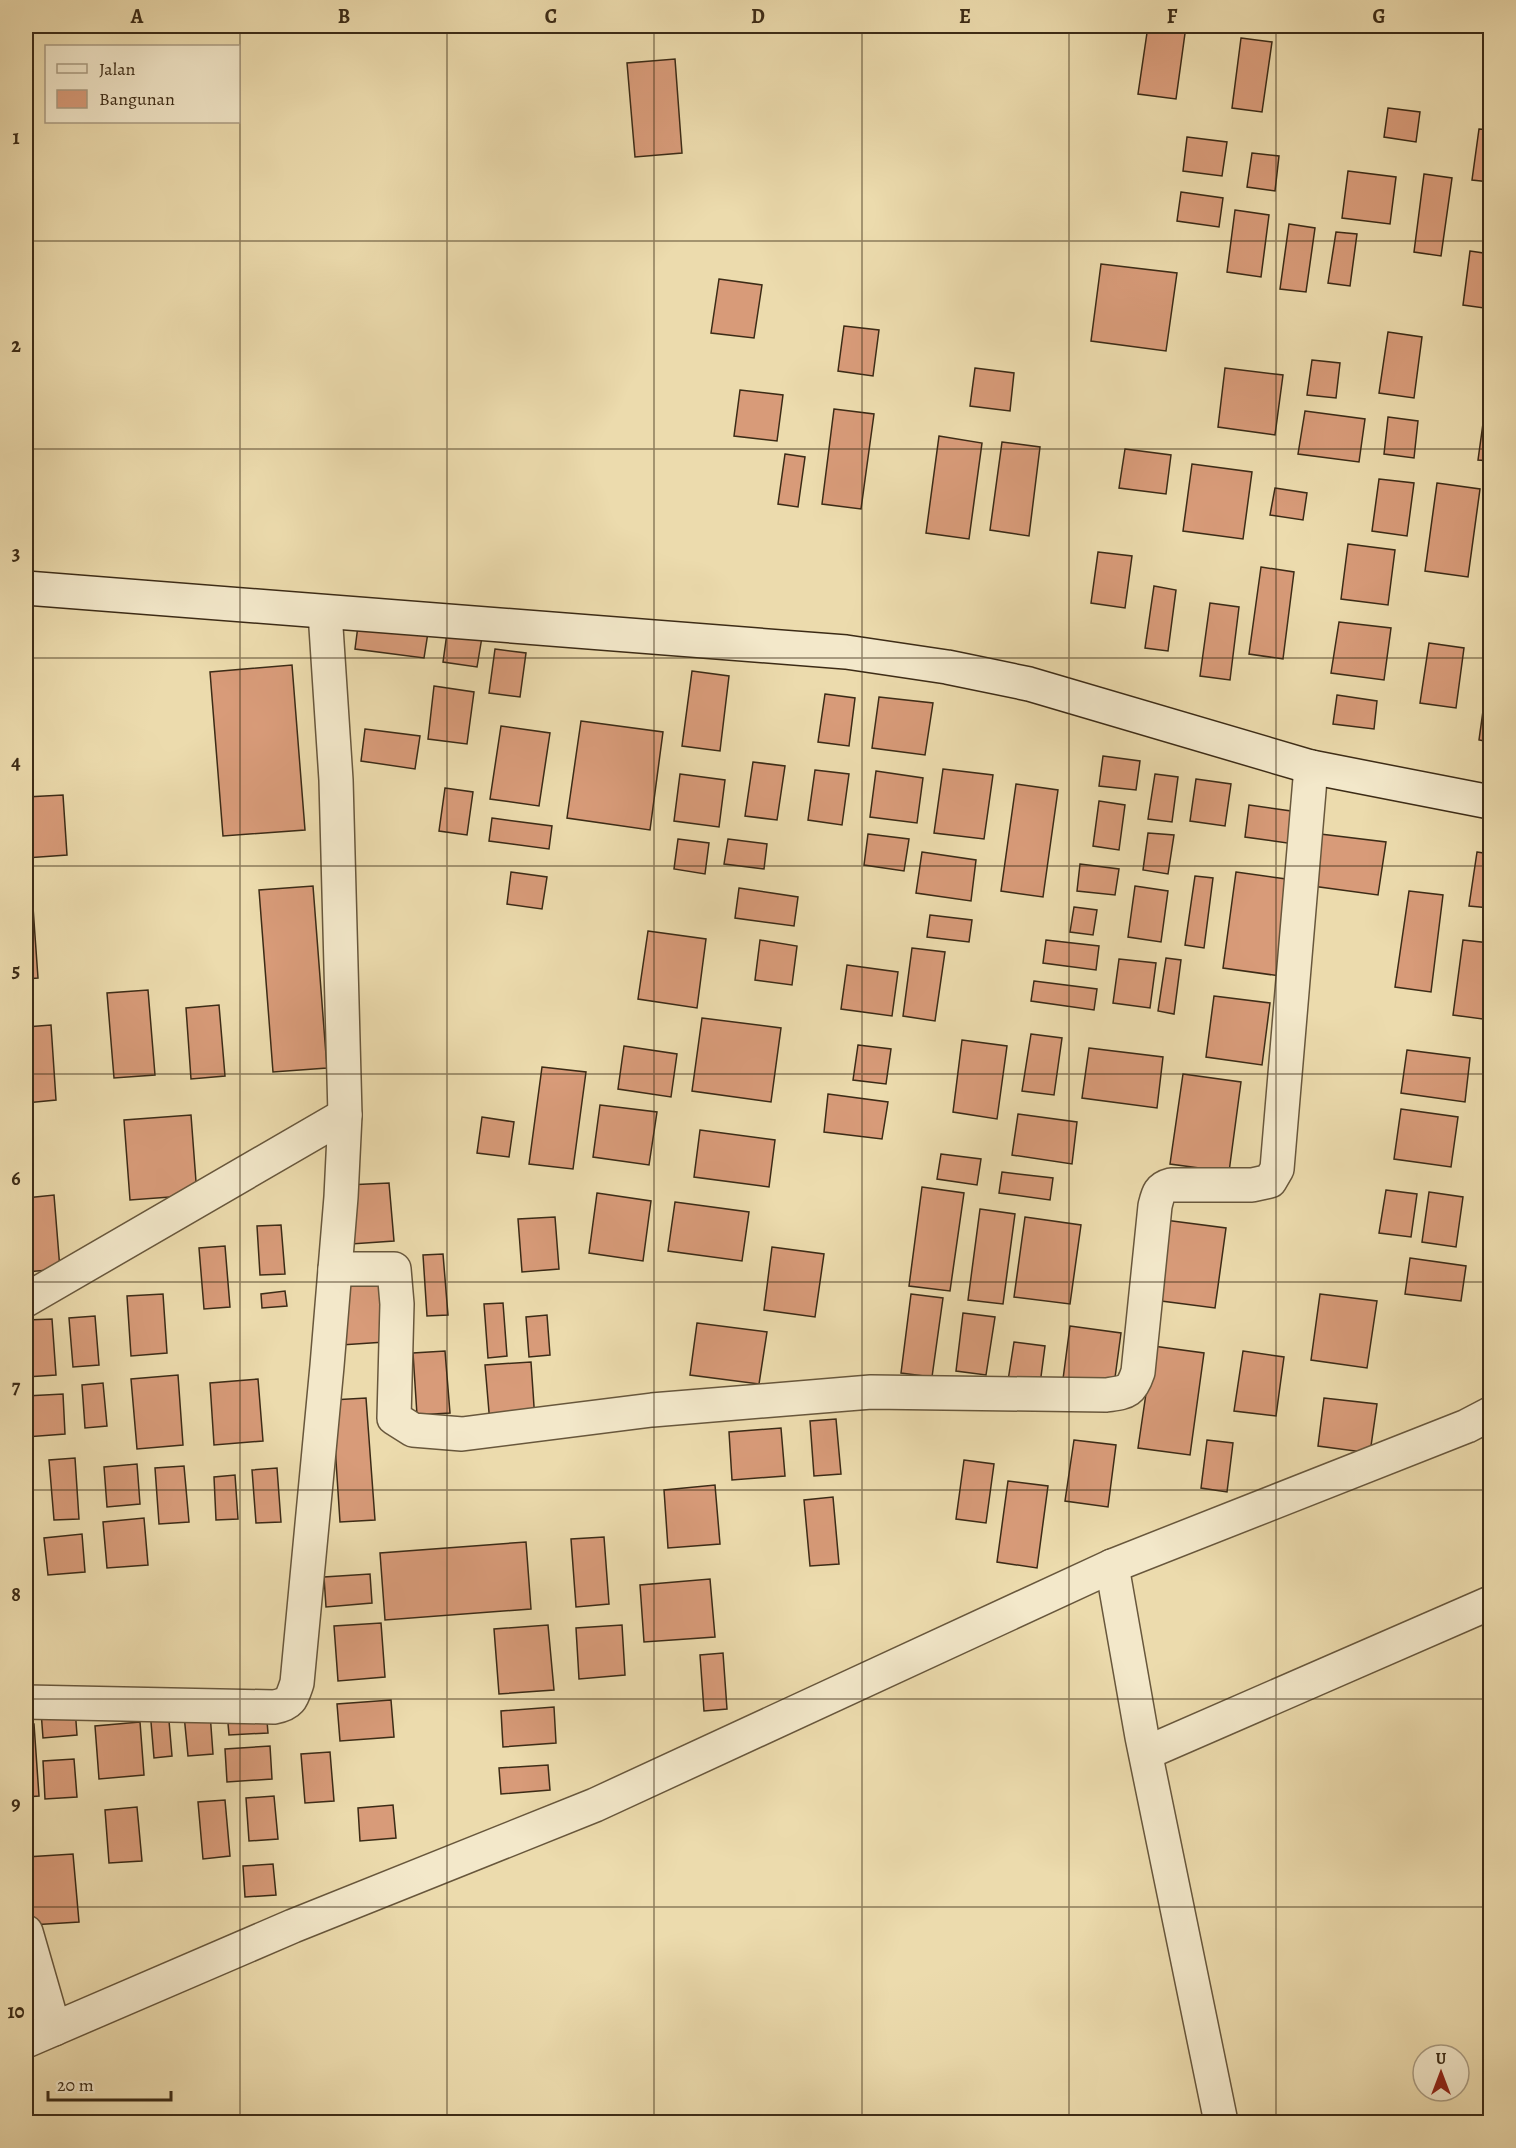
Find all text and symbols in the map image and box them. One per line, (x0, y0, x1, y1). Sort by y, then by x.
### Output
text: A (130, 3, 144, 30)
text: B (338, 3, 350, 30)
text: C (545, 3, 557, 30)
text: D (751, 3, 765, 30)
text: E (959, 3, 971, 30)
text: F (1167, 3, 1178, 30)
text: G (1372, 3, 1386, 30)
legend (45, 45, 240, 123)
text: Jalan (99, 57, 136, 81)
text: Bangunan (99, 87, 175, 111)
text: 1 (12, 124, 20, 151)
text: 2 (11, 332, 21, 359)
text: 3 (12, 540, 20, 567)
text: 4 (11, 749, 21, 776)
text: 5 (12, 957, 20, 984)
text: 6 (11, 1165, 21, 1192)
text: 7 (12, 1373, 21, 1400)
text: 8 (11, 1581, 21, 1608)
text: 9 (11, 1790, 21, 1817)
text: 10 (7, 1998, 25, 2025)
north arrow (1411, 2043, 1471, 2103)
text: U (1436, 2048, 1447, 2070)
scale bar (48, 2064, 171, 2102)
text: 20 m (57, 2073, 94, 2097)

